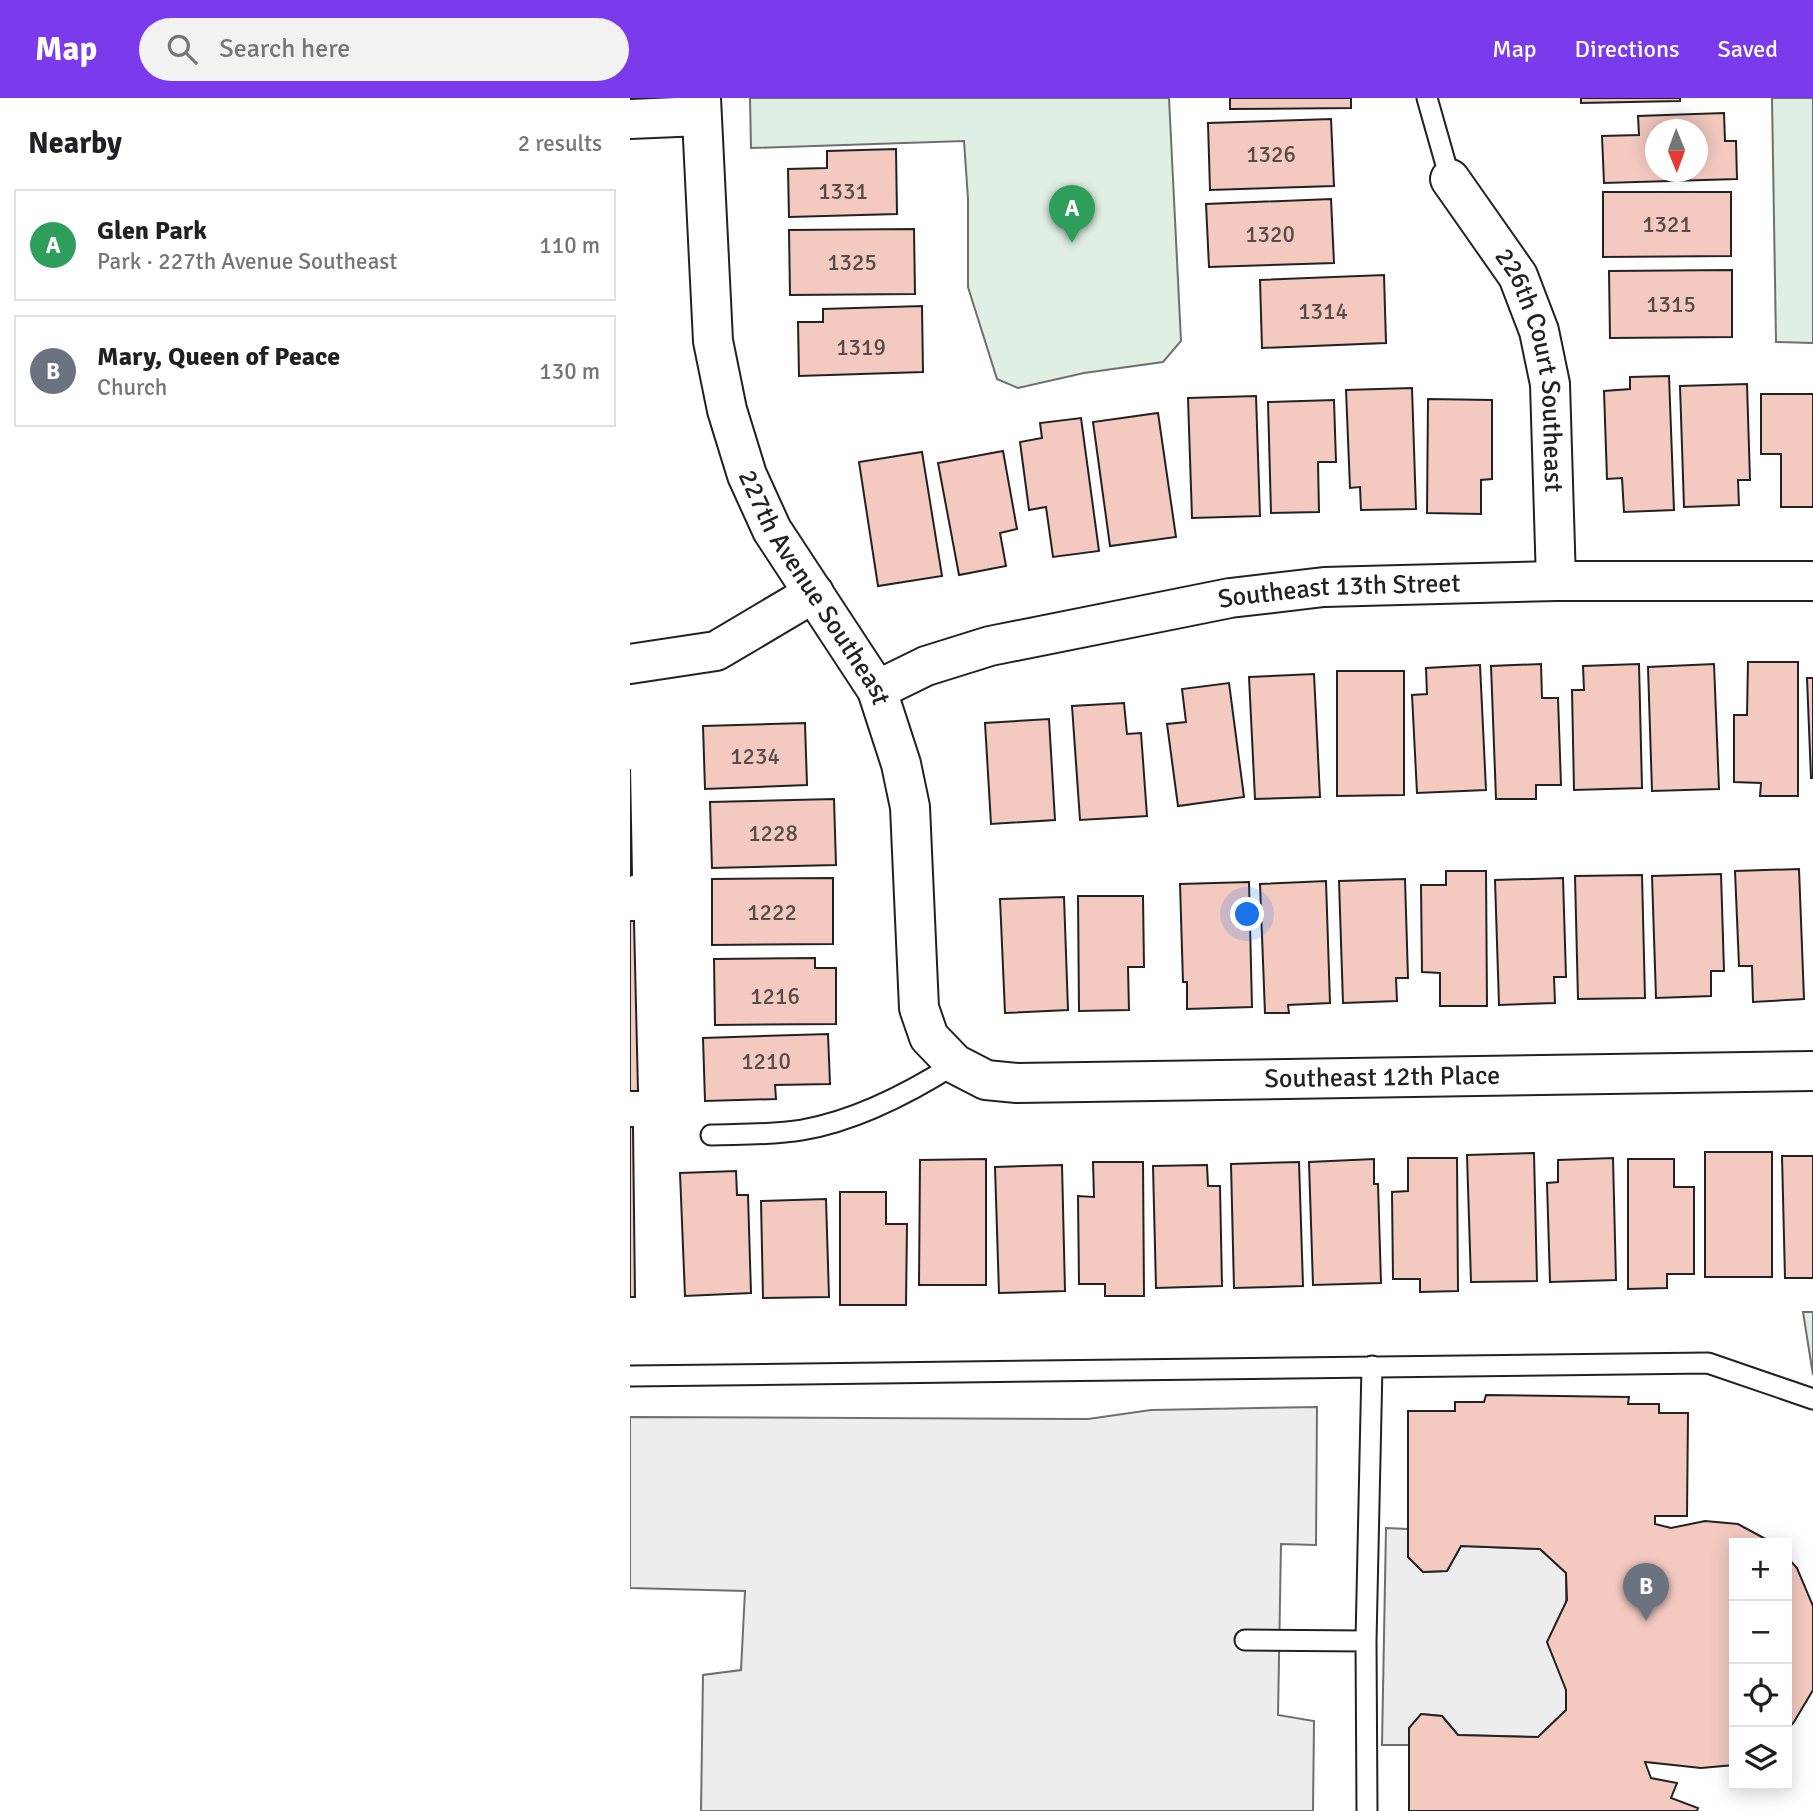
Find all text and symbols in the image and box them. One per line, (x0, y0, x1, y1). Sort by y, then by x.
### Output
search box (139, 18, 629, 81)
text: Map (35, 29, 97, 70)
icon: search (163, 30, 201, 68)
text: Search here (219, 33, 350, 65)
text: Map (1492, 34, 1537, 64)
text: Directions (1575, 34, 1680, 64)
text: Saved (1718, 34, 1778, 64)
north arrow (1645, 119, 1708, 182)
text: Nearby (28, 125, 122, 162)
text: 2 results (518, 129, 602, 158)
house number: 1326 (1246, 140, 1296, 169)
house number: 1331 (818, 177, 868, 206)
pin: A (1049, 185, 1095, 243)
house number: 1321 (1642, 210, 1692, 239)
text: Glen Park (97, 215, 207, 247)
house number: 1320 (1245, 220, 1295, 249)
text: A (46, 231, 60, 260)
text: 110 m (539, 231, 600, 260)
street label: 226th Court Southeast (1488, 242, 1569, 493)
text: Park · 227th Avenue Southeast (97, 247, 397, 276)
house number: 1325 (827, 248, 877, 277)
house number: 1315 (1646, 290, 1696, 319)
house number: 1314 (1298, 297, 1348, 326)
house number: 1319 (836, 333, 886, 362)
text: Mary, Queen of Peace (97, 341, 340, 373)
text: B (46, 357, 60, 386)
text: 130 m (539, 357, 600, 386)
text: Church (97, 373, 167, 402)
street label: 227th Avenue Southeast (731, 465, 897, 709)
street label: Southeast 13th Street (1215, 567, 1461, 616)
house number: 1234 (730, 742, 780, 771)
house number: 1228 (748, 819, 798, 848)
your location (1230, 897, 1264, 931)
house number: 1222 (747, 898, 797, 927)
house number: 1216 (750, 982, 800, 1011)
house number: 1210 (741, 1047, 791, 1076)
street label: Southeast 12th Place (1264, 1060, 1500, 1095)
map controls (1729, 1538, 1792, 1790)
button: + (1729, 1538, 1792, 1601)
pin: B (1623, 1563, 1669, 1621)
button: − (1729, 1601, 1792, 1664)
button: locate (1729, 1664, 1792, 1727)
button: layers (1729, 1727, 1792, 1790)

